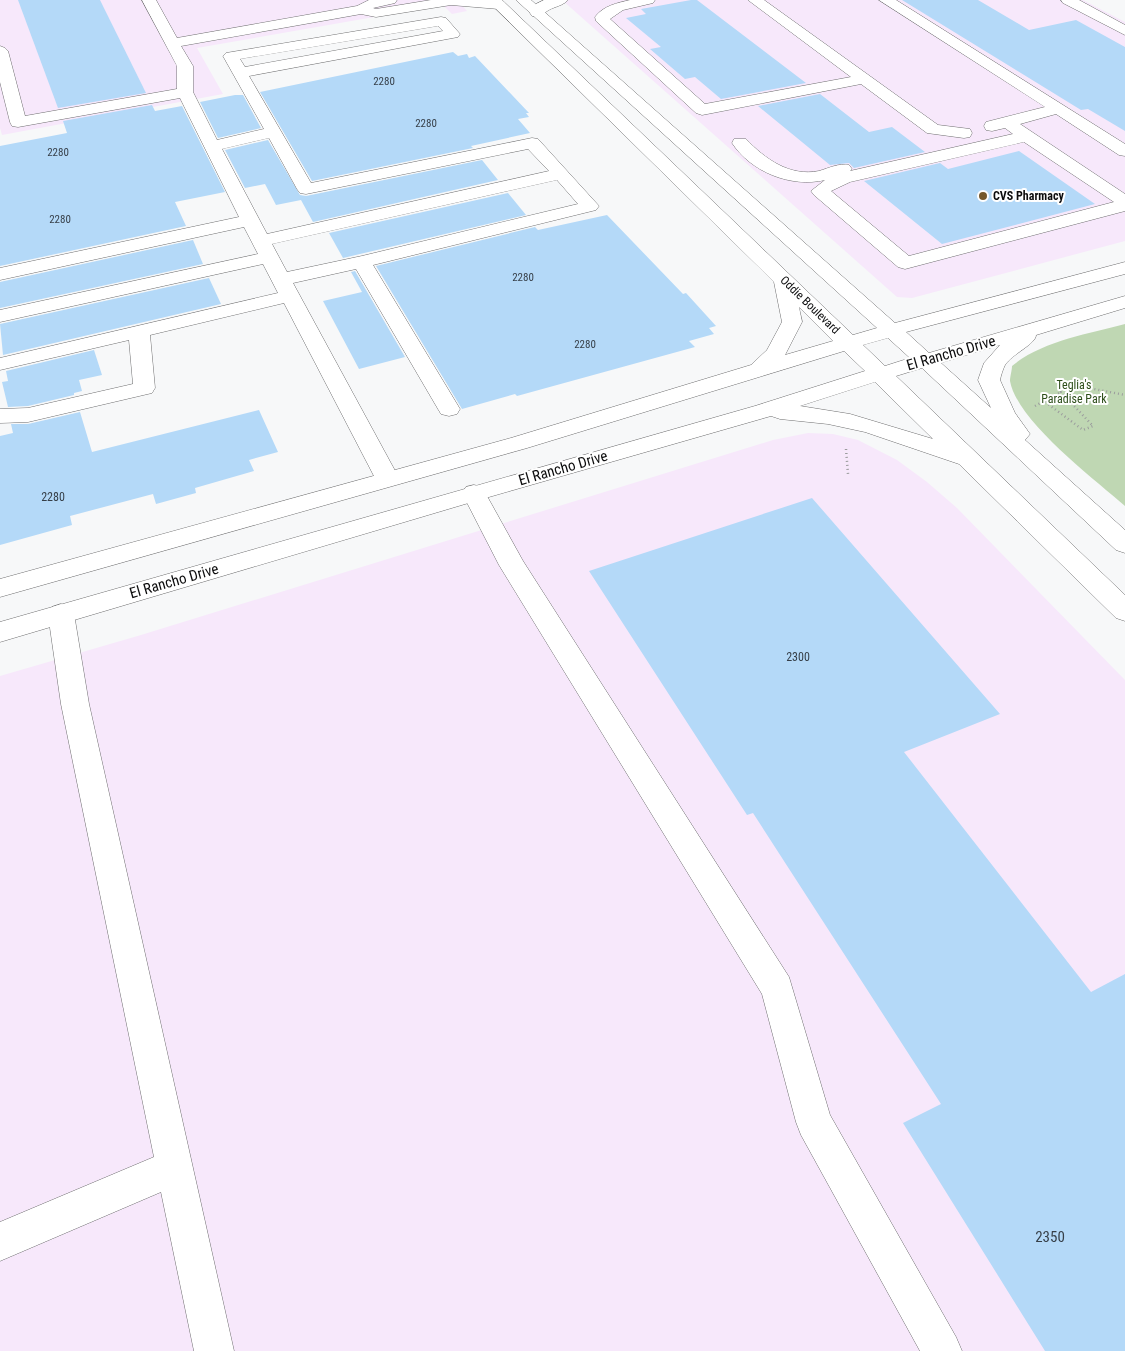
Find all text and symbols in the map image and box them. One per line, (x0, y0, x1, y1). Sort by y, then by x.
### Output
house number: 2280 (373, 75, 395, 88)
house number: 2280 (415, 117, 437, 130)
house number: 2280 (47, 146, 69, 159)
place label: CVS Pharmacy (993, 189, 1064, 203)
marker: CVS Pharmacy (977, 190, 989, 202)
house number: 2280 (49, 213, 71, 226)
house number: 2280 (512, 271, 534, 284)
street label: Oddie Boulevard (777, 273, 843, 337)
street label: El Rancho Drive (904, 332, 998, 374)
house number: 2280 (574, 338, 596, 351)
park label: Teglia's Paradise Park (1041, 378, 1107, 406)
street label: El Rancho Drive (516, 447, 610, 489)
house number: 2280 (41, 490, 65, 504)
street label: El Rancho Drive (127, 560, 221, 602)
house number: 2300 (786, 650, 810, 664)
house number: 2350 (1035, 1228, 1065, 1246)

